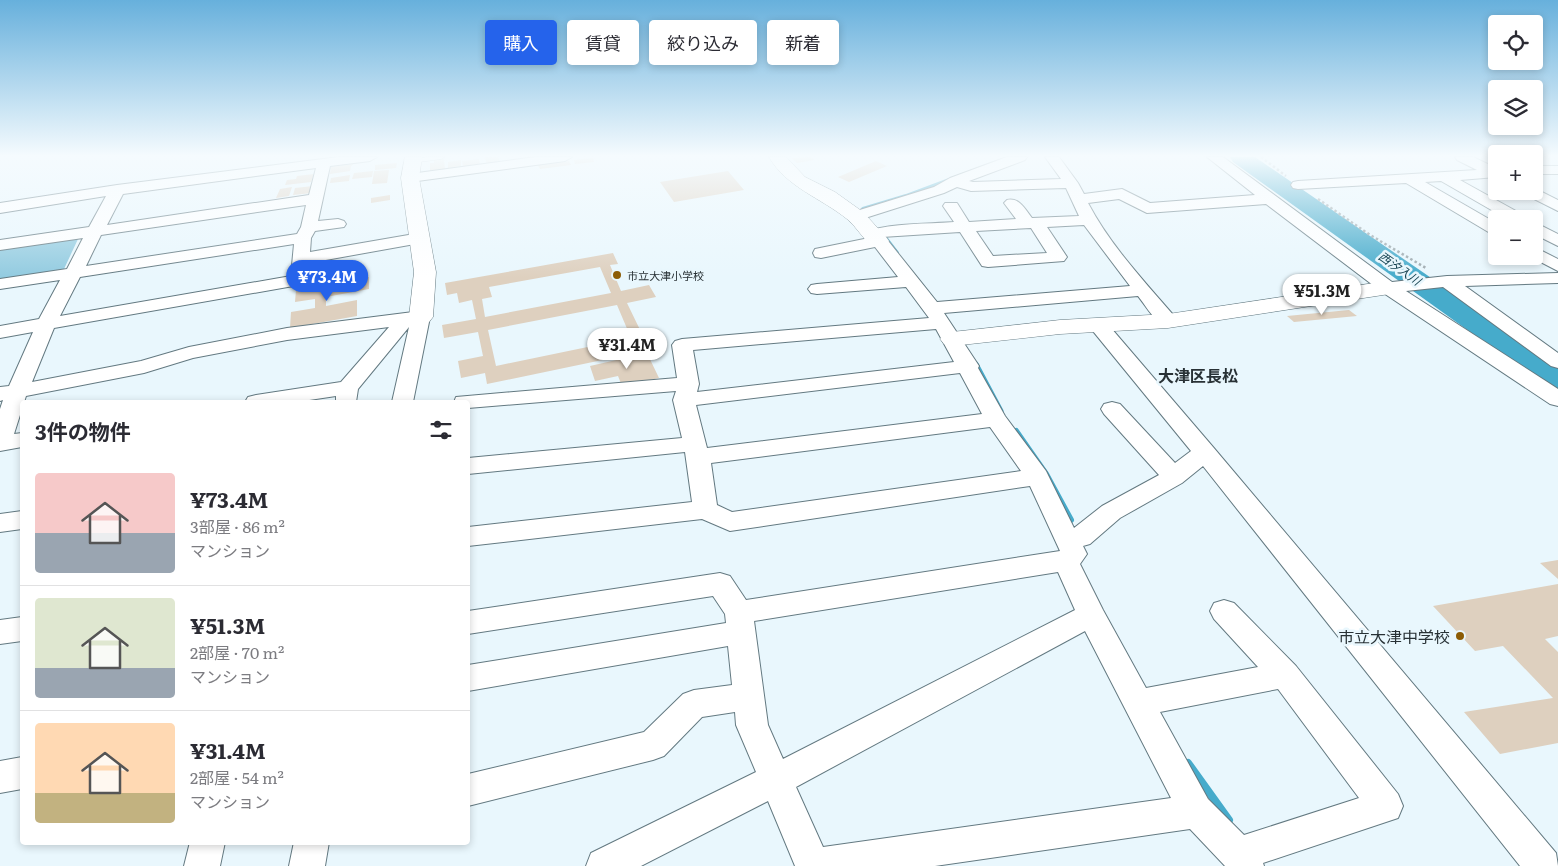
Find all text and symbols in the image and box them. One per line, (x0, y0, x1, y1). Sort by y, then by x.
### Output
map controls (1488, 15, 1543, 265)
button: locate (1488, 15, 1543, 70)
chip: 購入 (485, 20, 557, 65)
chip: 賃貸 (567, 20, 639, 65)
chip: 絞り込み (649, 20, 757, 65)
chip: 新着 (767, 20, 839, 65)
button: layers (1488, 80, 1543, 135)
button: + (1488, 145, 1543, 200)
button: − (1488, 210, 1543, 265)
water label: 西汐入川 (1375, 247, 1426, 290)
pin: ¥73.4M (286, 260, 368, 302)
text: ¥73.4M (297, 264, 357, 288)
place label: 市立大津小学校 (627, 267, 704, 283)
marker: 市立大津小学校 (611, 269, 623, 281)
pin: ¥51.3M (1281, 274, 1363, 316)
text: ¥51.3M (1293, 278, 1351, 302)
pin: ¥31.4M (586, 328, 668, 370)
text: ¥31.4M (598, 332, 656, 356)
district label: 大津区長松 (1158, 363, 1238, 387)
text: 3件の物件 (35, 415, 131, 446)
icon: filters (427, 416, 455, 444)
text: ¥73.4M (190, 483, 268, 514)
icon: home (75, 493, 135, 553)
text: 3部屋 · 86 m² (190, 514, 285, 538)
text: マンション (190, 538, 270, 562)
text: ¥51.3M (190, 609, 265, 640)
icon: home (75, 618, 135, 678)
place label: 市立大津中学校 (1338, 624, 1450, 648)
marker: 市立大津中学校 (1454, 630, 1466, 642)
text: 2部屋 · 70 m² (190, 640, 284, 664)
text: マンション (190, 664, 270, 688)
text: ¥31.4M (190, 734, 266, 765)
icon: home (75, 743, 135, 803)
text: 2部屋 · 54 m² (190, 765, 284, 789)
text: マンション (190, 789, 270, 813)

